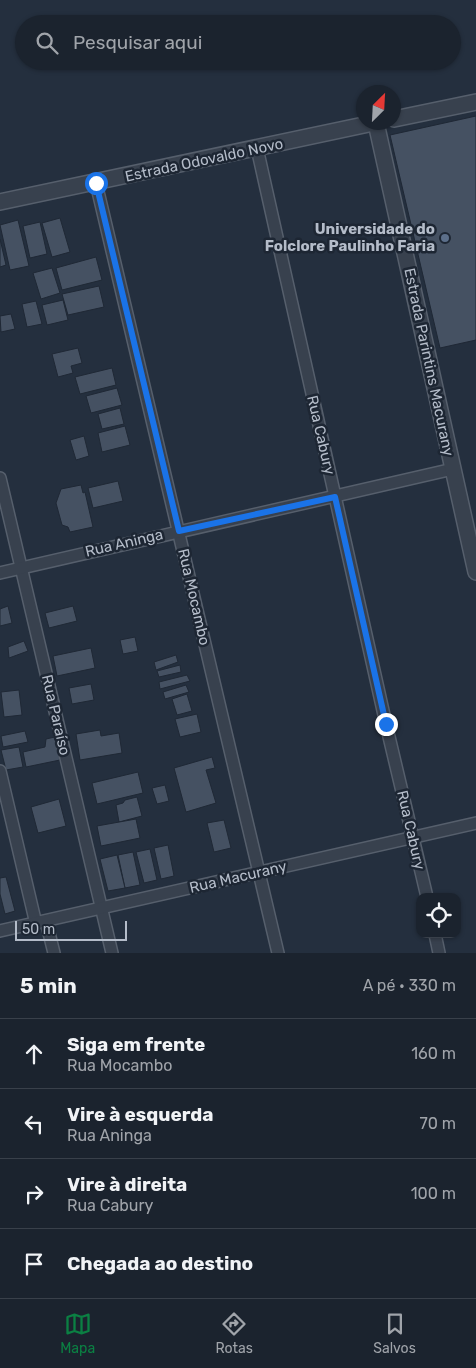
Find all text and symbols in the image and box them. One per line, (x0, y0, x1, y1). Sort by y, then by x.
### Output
search box (15, 15, 461, 70)
icon: search (33, 29, 61, 57)
text: Pesquisar aqui (73, 31, 202, 54)
north arrow (356, 85, 401, 130)
street label: Estrada Odovaldo Novo (123, 134, 285, 186)
route start (85, 172, 108, 195)
place label: Universidade do Folclore Paulinho Faria (265, 220, 435, 255)
marker: Universidade do Folclore Paulinho Faria (439, 232, 451, 244)
street label: Estrada Parintins Macurany (400, 266, 458, 458)
street label: Rua Cabury (303, 394, 339, 476)
street label: Rua Aninga (83, 525, 165, 561)
street label: Rua Mocambo (174, 547, 214, 647)
street label: Rua Paraíso (38, 673, 74, 757)
route end (375, 713, 398, 736)
street label: Rua Cabury (393, 789, 429, 871)
street label: Rua Macurany (188, 857, 288, 897)
map controls (416, 893, 461, 938)
button: locate (416, 893, 461, 938)
scale bar (15, 918, 128, 941)
text: 50 m (22, 921, 55, 938)
text: 5 min (20, 973, 77, 998)
text: A pé · 330 m (363, 976, 456, 995)
text: Siga em frente (67, 1033, 205, 1056)
icon: ahead (20, 1040, 48, 1068)
text: 160 m (411, 1044, 456, 1063)
text: Rua Mocambo (67, 1056, 172, 1075)
text: Vire à esquerda (67, 1103, 214, 1126)
icon: left (20, 1110, 48, 1138)
text: 70 m (419, 1114, 456, 1133)
text: Rua Aninga (67, 1126, 152, 1145)
text: Vire à direita (67, 1173, 187, 1196)
icon: right (20, 1180, 48, 1208)
text: 100 m (411, 1184, 456, 1203)
text: Rua Cabury (67, 1196, 153, 1215)
icon: arrive (20, 1250, 48, 1278)
text: Chegada ao destino (67, 1252, 253, 1275)
tab: Mapa (60, 1310, 95, 1357)
tab: Rotas (215, 1310, 253, 1357)
tab: Salvos (373, 1310, 416, 1357)

